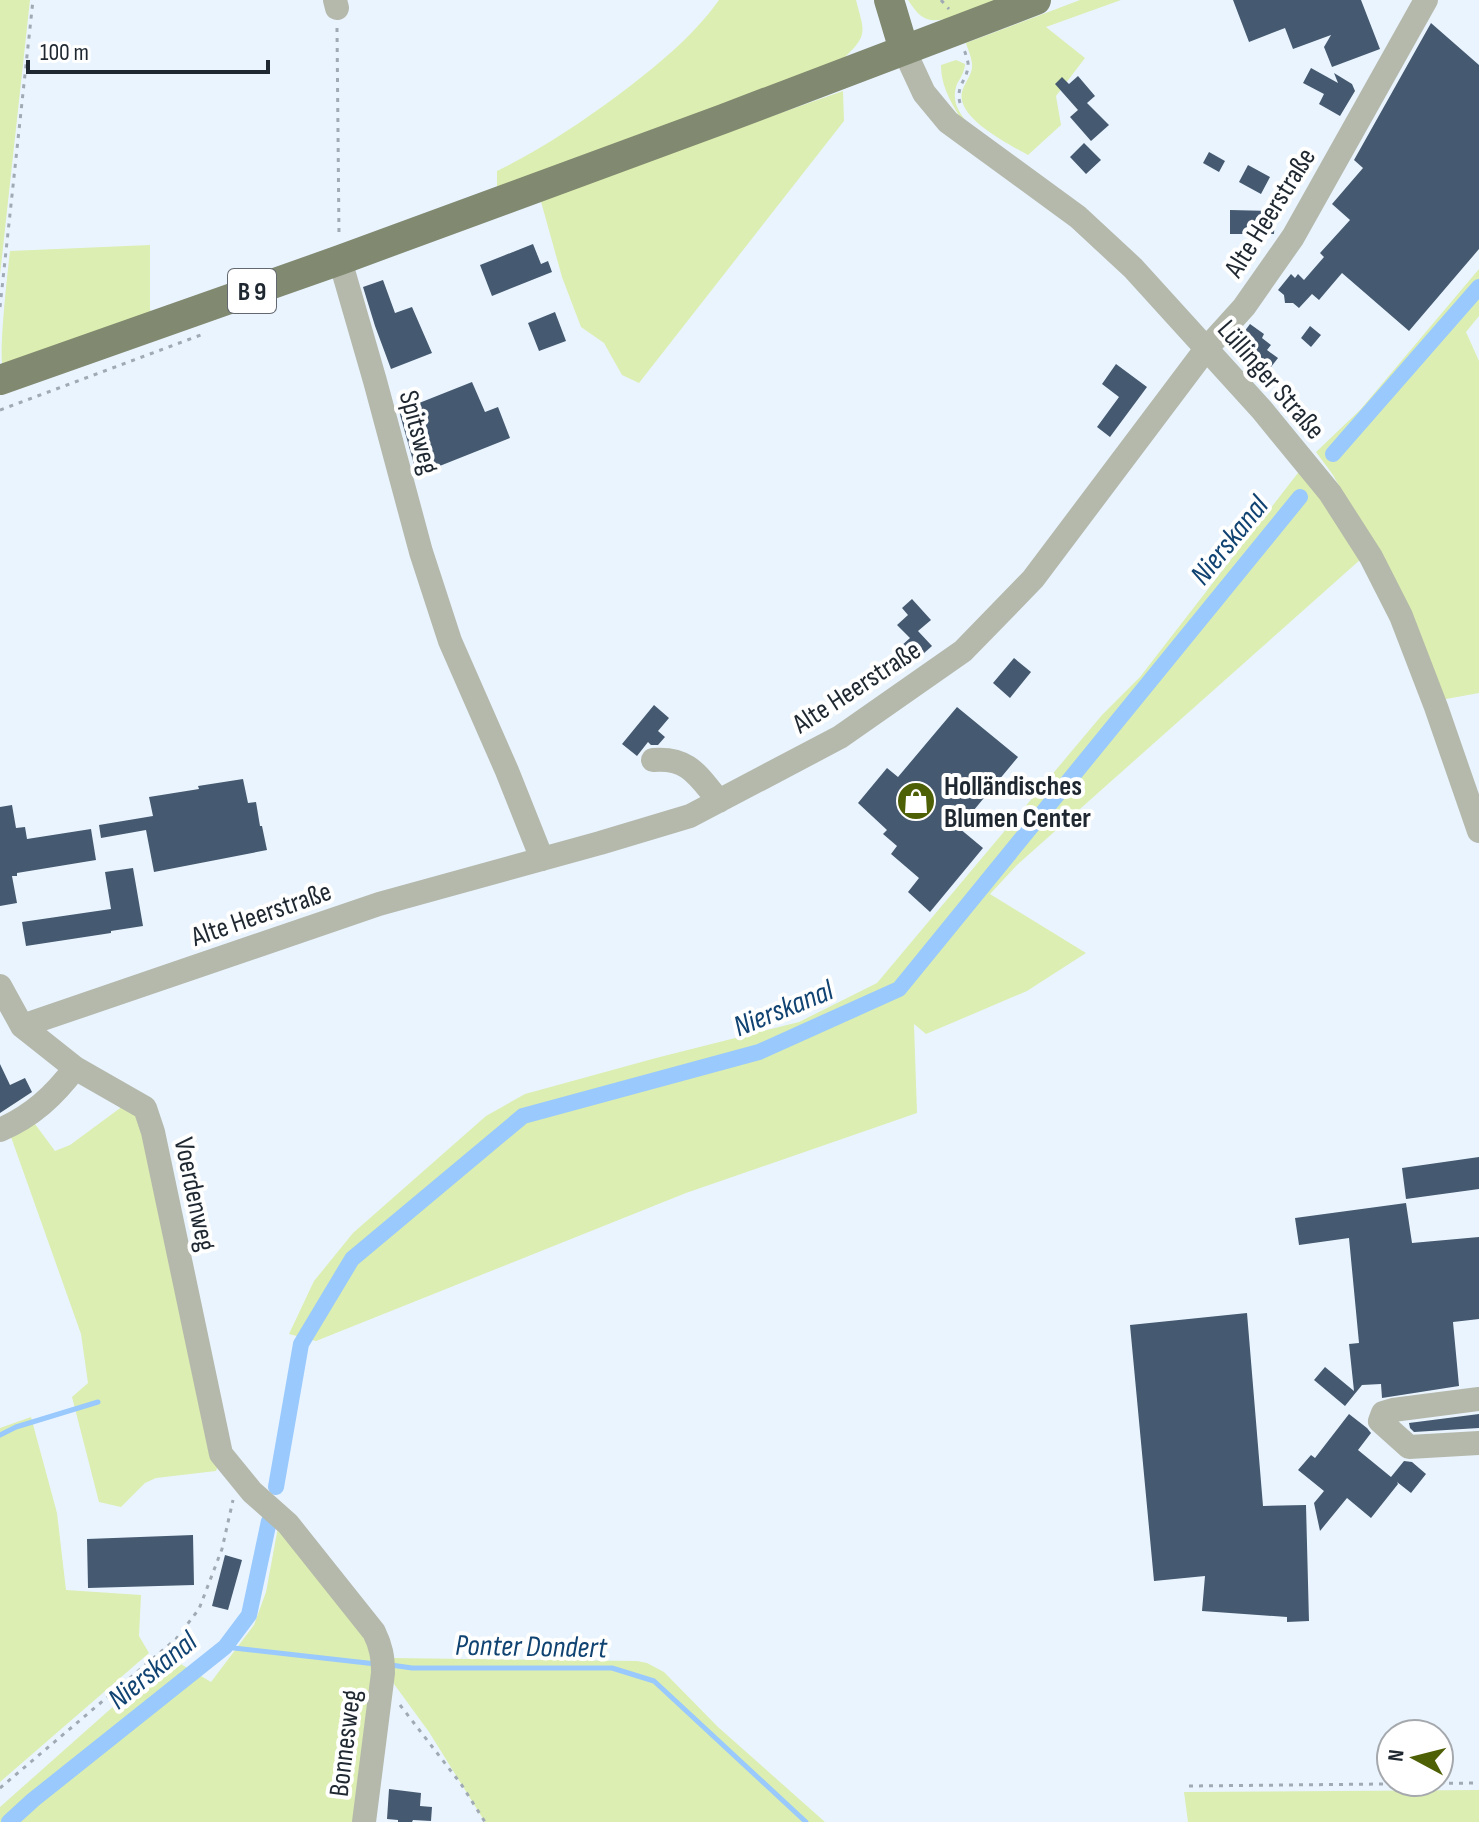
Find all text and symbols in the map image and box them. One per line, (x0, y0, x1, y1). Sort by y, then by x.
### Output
scale bar (28, 24, 268, 74)
text: 100 m (40, 38, 89, 67)
street label: Alte Heerstraße (1217, 142, 1323, 284)
road number: B 9 (228, 269, 276, 313)
street label: Lüllinger Straße (1210, 314, 1332, 446)
street label: Spitsweg (392, 387, 446, 478)
water label: Nierskanal (1183, 488, 1277, 592)
street label: Alte Heerstraße (786, 634, 927, 741)
place label: Holländisches Blumen Center (944, 770, 1091, 835)
shop icon: Holländisches Blumen Center (895, 780, 937, 822)
street label: Alte Heerstraße (186, 875, 336, 954)
water label: Nierskanal (728, 972, 840, 1045)
street label: Voerdenweg (166, 1135, 223, 1254)
water label: Nierskanal (101, 1623, 206, 1717)
water label: Ponter Dondert (455, 1628, 608, 1666)
street label: Bonnesweg (323, 1688, 368, 1799)
north arrow (1375, 1718, 1455, 1798)
text: N (1383, 1748, 1411, 1763)

